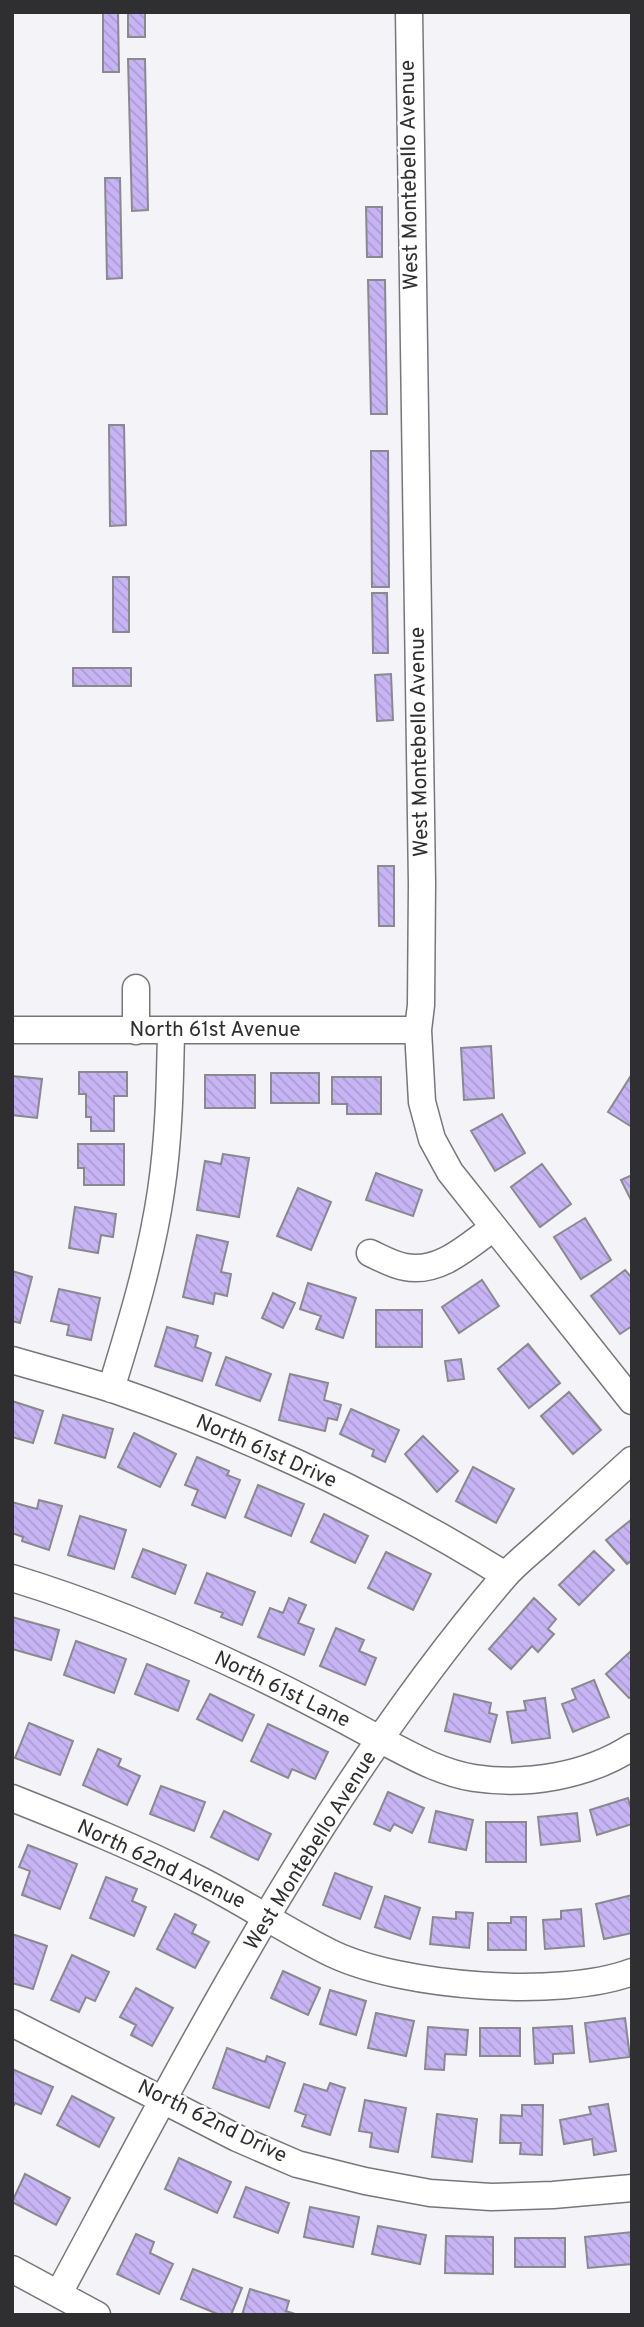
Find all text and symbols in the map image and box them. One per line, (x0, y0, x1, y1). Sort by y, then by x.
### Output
street label: West Montebello Avenue (394, 60, 426, 290)
street label: West Montebello Avenue (404, 627, 436, 857)
street label: North 61st Avenue (129, 1017, 301, 1044)
street label: North 61st Drive (191, 1409, 341, 1495)
street label: North 61st Lane (209, 1645, 355, 1735)
street label: West Montebello Avenue (239, 1746, 383, 1956)
street label: North 62nd Avenue (72, 1814, 250, 1916)
street label: North 62nd Drive (133, 2074, 291, 2170)

